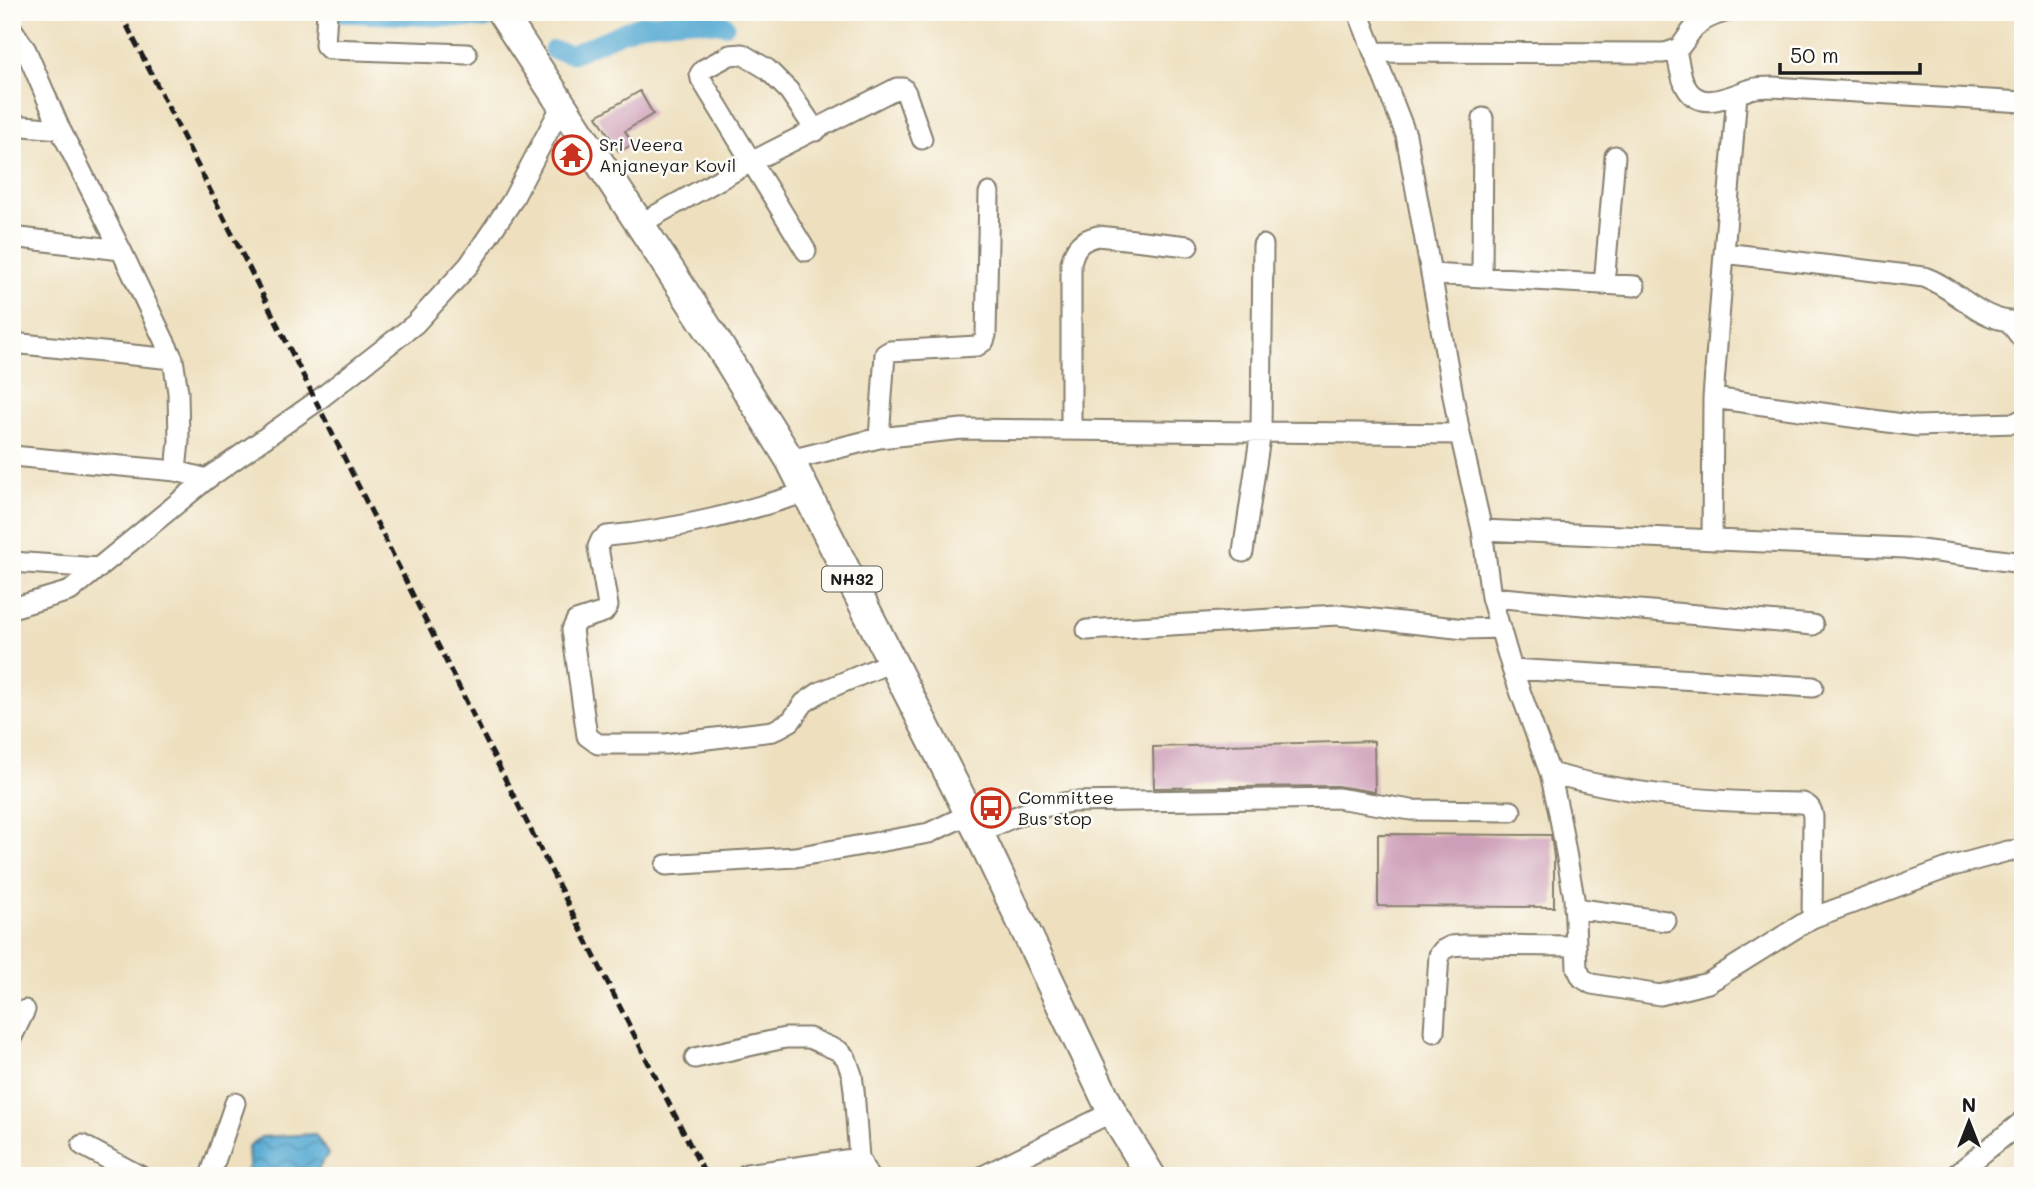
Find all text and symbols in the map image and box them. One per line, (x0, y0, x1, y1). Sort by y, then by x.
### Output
scale bar (1780, 32, 1920, 76)
text: 50 m (1790, 41, 1839, 68)
place label: Sri Veera Anjaneyar Kovil (599, 132, 736, 177)
temple icon: Sri Veera Anjaneyar Kovil (551, 134, 593, 176)
road number: NH32 (822, 566, 882, 592)
place label: Committee Bus stop (1018, 785, 1114, 830)
bus stop icon: Committee Bus stop (970, 787, 1012, 829)
north arrow (1934, 1086, 2004, 1156)
text: N (1962, 1092, 1976, 1117)

